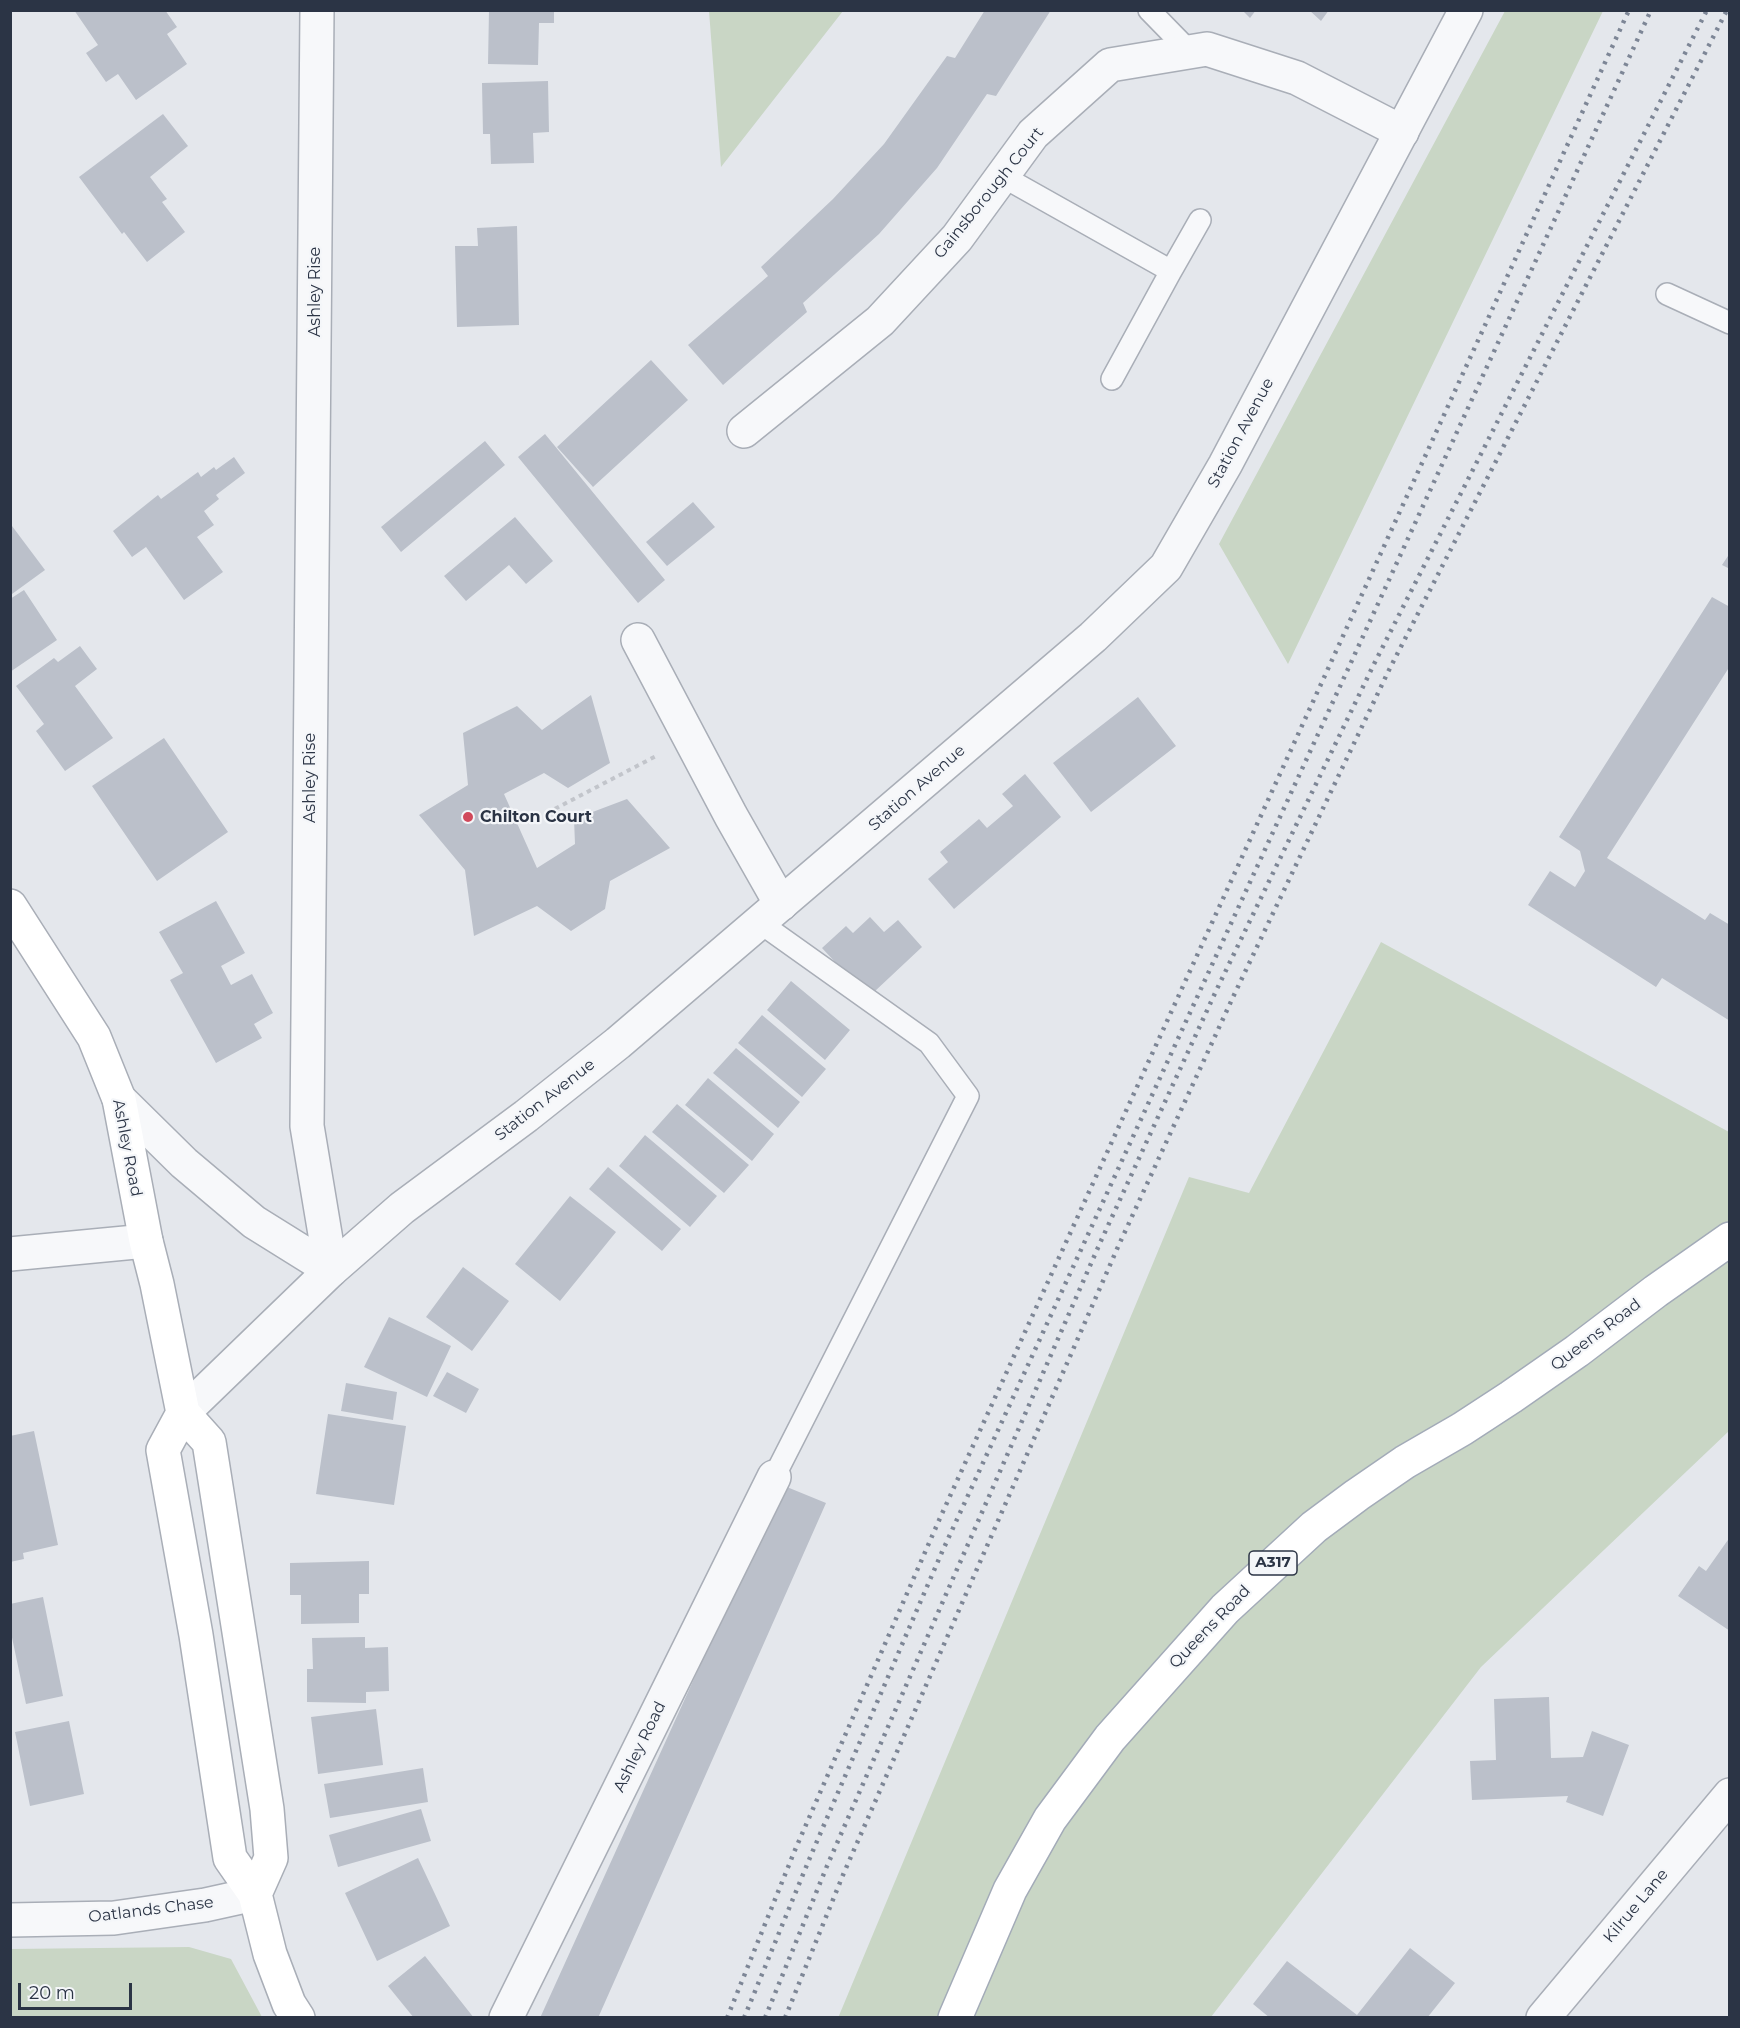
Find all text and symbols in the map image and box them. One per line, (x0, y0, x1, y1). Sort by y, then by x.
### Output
street label: Gainsborough Court (930, 123, 1048, 263)
street label: Ashley Rise (305, 247, 325, 337)
street label: Station Avenue (1204, 375, 1278, 491)
street label: Ashley Rise (300, 733, 320, 823)
street label: Station Avenue (865, 741, 969, 835)
place label: Chilton Court (480, 807, 592, 827)
marker: Chilton Court (461, 810, 475, 824)
street label: Station Avenue (491, 1055, 599, 1145)
street label: Ashley Road (108, 1098, 146, 1198)
street label: Queens Road (1547, 1295, 1645, 1375)
road number: A317 (1249, 1551, 1297, 1575)
street label: Queens Road (1166, 1581, 1254, 1673)
street label: Ashley Road (610, 1698, 670, 1796)
street label: Kilrue Lane (1600, 1865, 1672, 1947)
street label: Oatlands Chase (87, 1893, 215, 1927)
scale bar (21, 1971, 135, 2009)
text: 20 m (29, 1982, 75, 2004)

